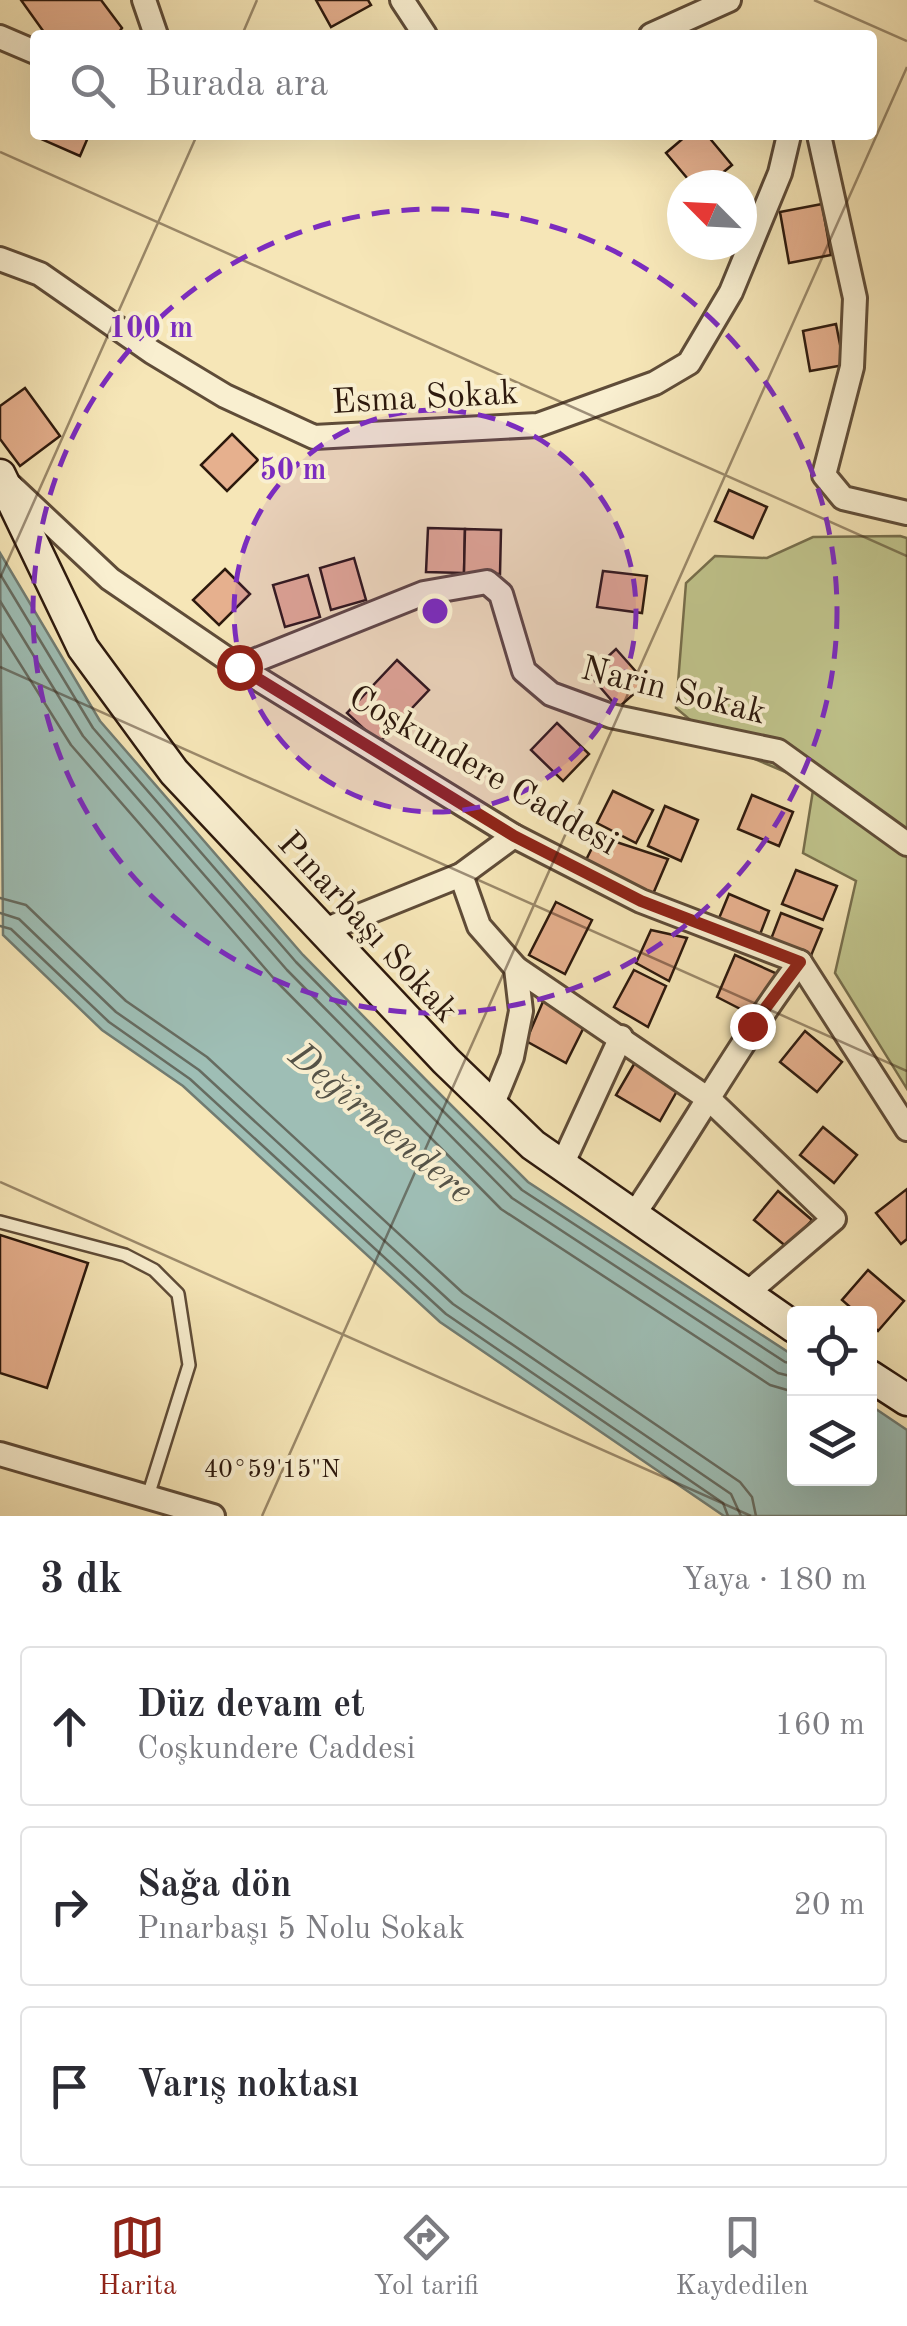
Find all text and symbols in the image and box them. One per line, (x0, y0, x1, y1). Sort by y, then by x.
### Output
search box (30, 30, 877, 140)
icon: search (65, 58, 120, 113)
text: Burada ara (145, 66, 328, 104)
north arrow (667, 170, 757, 260)
text: 100 m (109, 314, 193, 344)
street label: Esma Sokak (331, 376, 519, 421)
text: 50 m (259, 456, 327, 486)
centre of rings (417, 593, 453, 629)
route start (217, 645, 263, 691)
street label: Narin Sokak (577, 652, 770, 731)
street label: Coşkundere Caddesi (342, 680, 623, 862)
street label: Pınarbaşı Sokak (270, 826, 464, 1030)
route end (730, 1004, 776, 1050)
water label: Değirmendere (280, 1036, 479, 1212)
map controls (787, 1306, 877, 1486)
button: locate (787, 1306, 877, 1396)
button: layers (787, 1396, 877, 1486)
text: 40°59'15"N (204, 1458, 340, 1483)
text: 3 dk (40, 1560, 122, 1602)
text: Yaya · 180 m (682, 1565, 867, 1597)
text: Düz devam et (137, 1687, 365, 1725)
icon: ahead (42, 1699, 97, 1754)
text: 160 m (775, 1710, 865, 1742)
text: Coşkundere Caddesi (137, 1734, 415, 1766)
text: Sağa dön (137, 1867, 292, 1905)
icon: right (42, 1879, 97, 1934)
text: 20 m (794, 1890, 865, 1922)
text: Pınarbaşı 5 Nolu Sokak (137, 1914, 465, 1946)
icon: arrive (42, 2059, 97, 2114)
text: Varış noktası (137, 2067, 359, 2105)
tab: Harita (98, 2210, 177, 2305)
tab: Yol tarifi (374, 2210, 479, 2305)
tab: Kaydedilen (675, 2210, 809, 2305)

